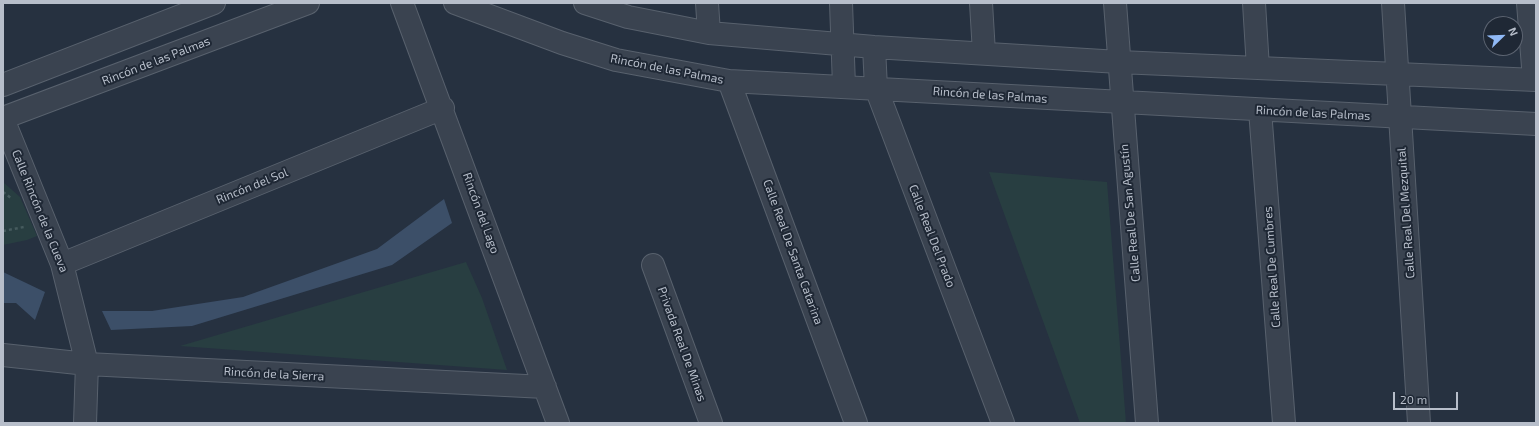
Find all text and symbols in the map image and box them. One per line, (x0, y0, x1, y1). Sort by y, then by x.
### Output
north arrow (1483, 16, 1523, 56)
text: N (1506, 25, 1521, 38)
street label: Rincón de las Palmas (100, 34, 212, 88)
street label: Rincón de las Palmas (609, 51, 725, 87)
street label: Rincón de las Palmas (932, 84, 1048, 106)
street label: Rincón de las Palmas (1255, 103, 1371, 123)
street label: Calle Real De San Agustín (1117, 144, 1143, 282)
street label: Calle Real Del Mezquital (1394, 147, 1418, 279)
street label: Calle Rincón de la Cueva (9, 148, 71, 274)
street label: Rincón del Sol (214, 165, 290, 207)
street label: Rincón del Lago (460, 170, 502, 256)
street label: Calle Real De Santa Catarina (760, 177, 826, 327)
street label: Calle Real Del Prado (906, 182, 958, 290)
street label: Calle Real De Cumbres (1261, 206, 1283, 328)
street label: Privada Real De Minas (655, 285, 709, 403)
street label: Rincón de la Sierra (223, 364, 325, 384)
scale bar (1395, 384, 1460, 410)
text: 20 m (1400, 392, 1427, 406)

